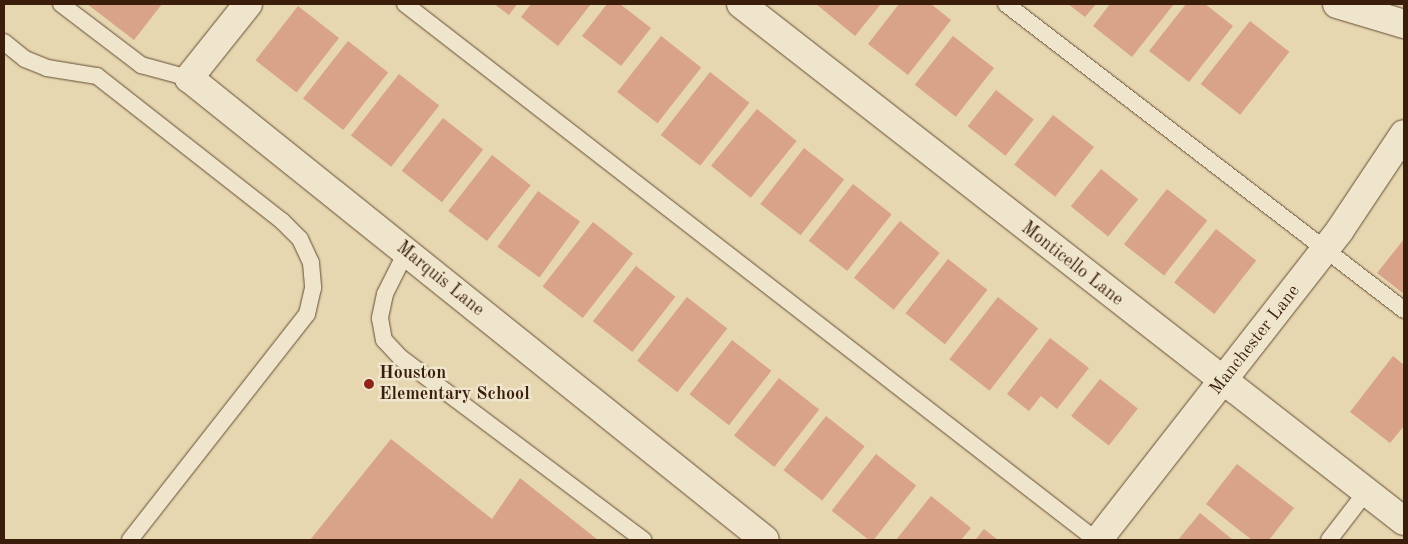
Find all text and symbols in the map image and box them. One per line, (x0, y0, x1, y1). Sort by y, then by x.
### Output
street label: Monticello Lane (1017, 217, 1127, 311)
street label: Marquis Lane (392, 237, 488, 321)
street label: Manchester Lane (1205, 281, 1305, 399)
place label: Houston Elementary School (379, 363, 530, 406)
marker: Houston Elementary School (363, 378, 375, 390)

